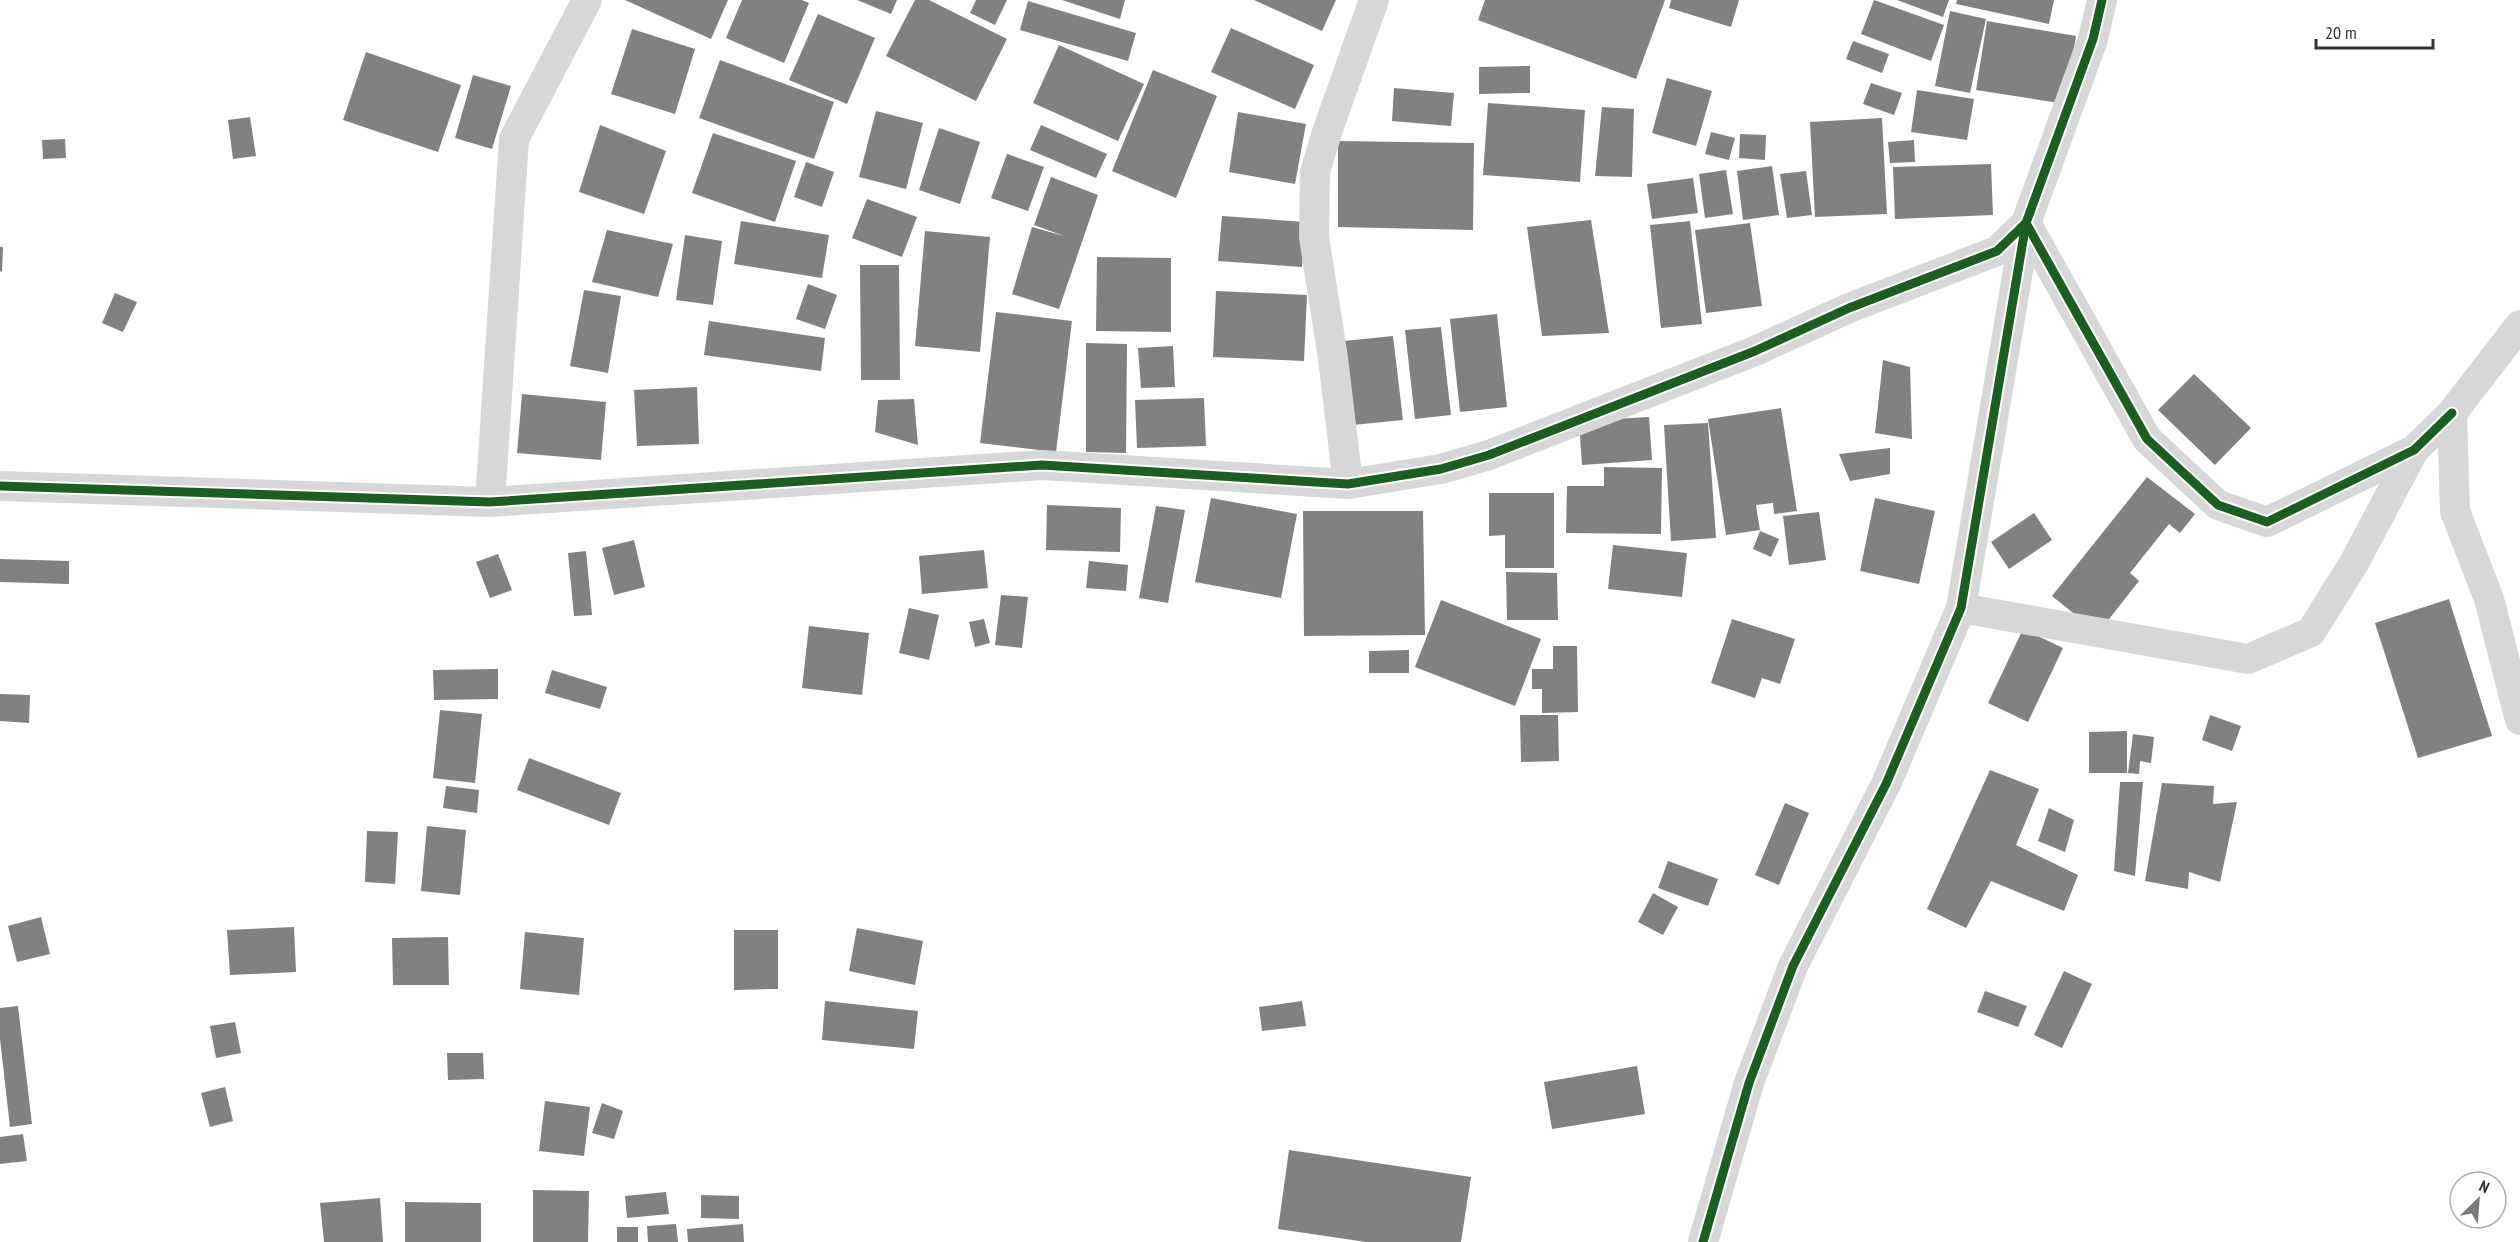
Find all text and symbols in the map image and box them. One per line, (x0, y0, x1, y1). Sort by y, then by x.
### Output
scale bar (2316, 12, 2433, 50)
text: 20 m (2325, 21, 2357, 44)
north arrow (2448, 1170, 2508, 1230)
text: N (2476, 1176, 2492, 1197)

